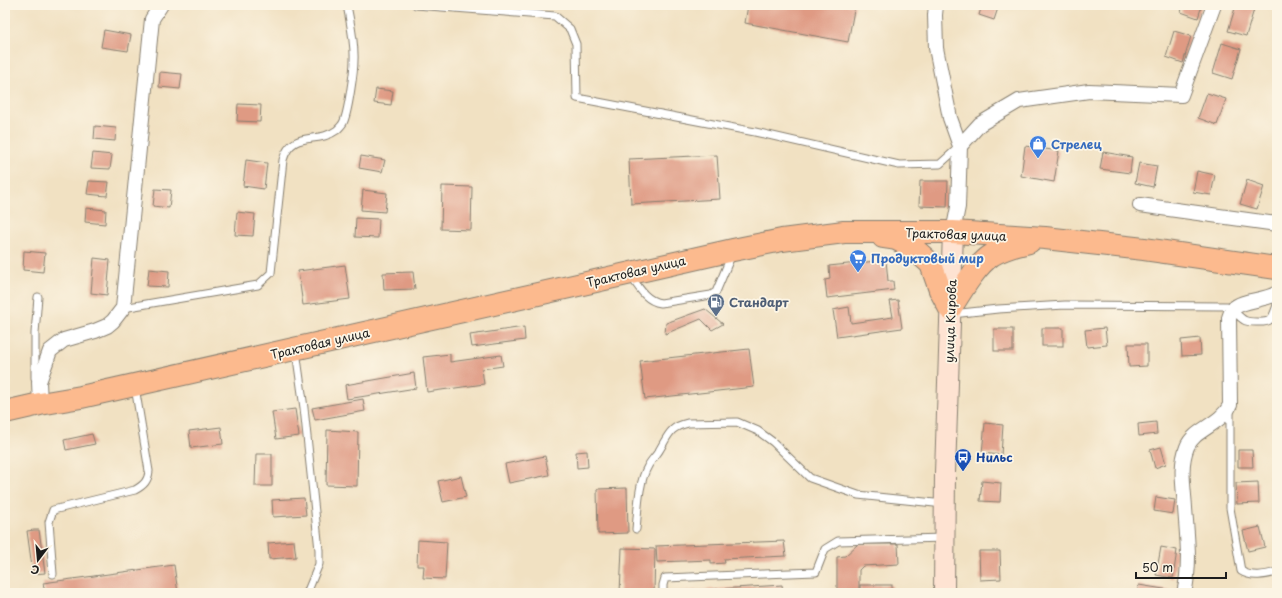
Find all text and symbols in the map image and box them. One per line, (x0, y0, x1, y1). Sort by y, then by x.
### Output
shop icon: Стрелец (1028, 134, 1048, 159)
place label: Стрелец (1051, 135, 1102, 153)
street label: Трактовая улица (905, 223, 1007, 245)
supermarket icon: Продуктовый мир (848, 248, 868, 273)
place label: Продуктовый мир (871, 249, 984, 267)
street label: Трактовая улица (585, 251, 688, 291)
street label: улица Кирова (940, 278, 960, 363)
fuel station icon: Стандарт (706, 292, 726, 317)
place label: Стандарт (729, 293, 789, 311)
street label: Трактовая улица (269, 323, 372, 363)
bus stop icon: Нильс (953, 447, 973, 472)
place label: Нильс (976, 448, 1013, 466)
north arrow (18, 540, 58, 580)
scale bar (1136, 554, 1226, 580)
text: 50 m (1142, 558, 1173, 576)
text: С (29, 561, 41, 579)

